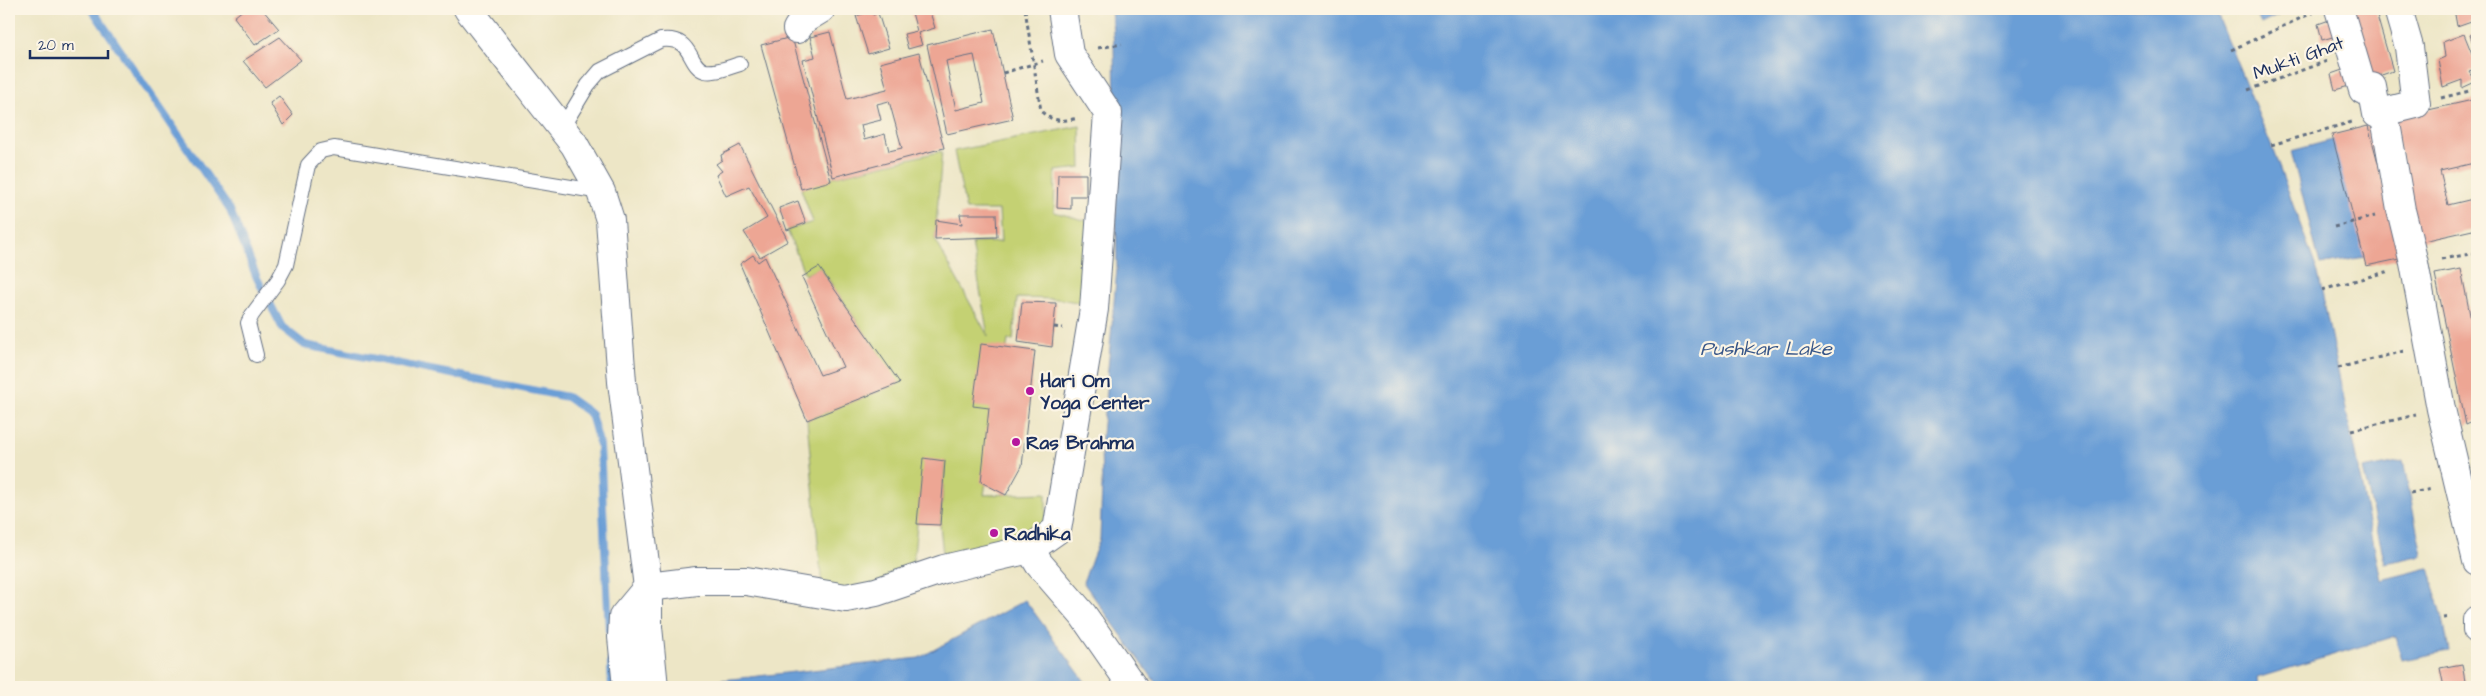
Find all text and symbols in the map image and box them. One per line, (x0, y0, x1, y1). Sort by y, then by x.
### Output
scale bar (30, 28, 108, 60)
street label: Mukti Ghat (2249, 29, 2348, 87)
text: 20 m (38, 35, 74, 56)
water label: Pushkar Lake (1700, 335, 1833, 363)
place label: Hari Om Yoga Center (1040, 368, 1150, 418)
marker: Hari Om Yoga Center (1024, 385, 1036, 397)
place label: Ras Brahma (1026, 430, 1134, 457)
marker: Ras Brahma (1010, 436, 1022, 448)
place label: Radhika (1004, 521, 1071, 548)
marker: Radhika (988, 527, 1000, 539)

